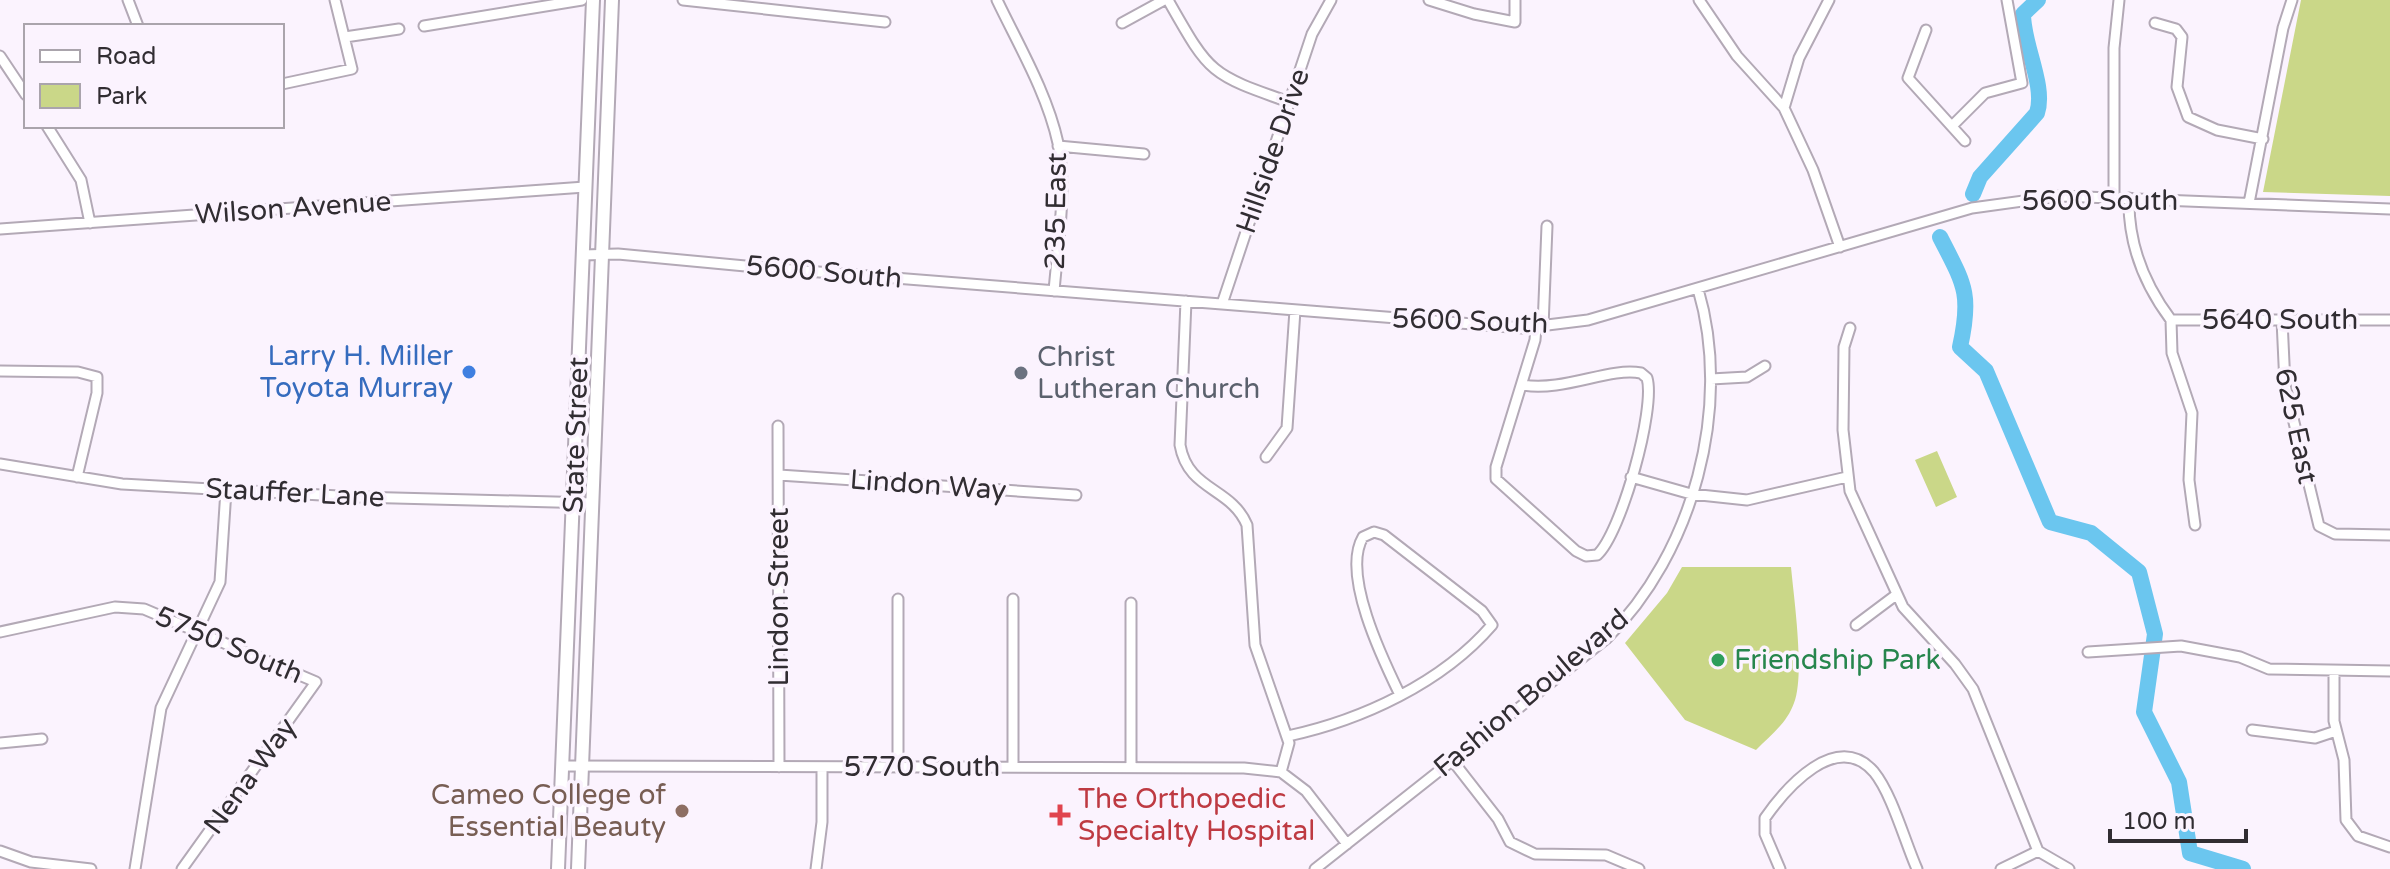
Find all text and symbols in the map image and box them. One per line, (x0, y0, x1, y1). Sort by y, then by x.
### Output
legend (24, 24, 284, 128)
text: Road (96, 42, 156, 71)
street label: Hillside Drive (1229, 64, 1317, 238)
text: Park (96, 82, 147, 111)
street label: 235 East (1038, 152, 1074, 270)
street label: Wilson Avenue (194, 184, 392, 232)
street label: 5600 South (2022, 184, 2178, 218)
street label: 5600 South (744, 248, 904, 296)
street label: 5600 South (1391, 301, 1549, 341)
street label: 5640 South (2202, 303, 2358, 337)
place label: Larry H. Miller Toyota Murray (260, 339, 453, 405)
place label: Christ Lutheran Church (1037, 340, 1260, 406)
street label: State Street (556, 356, 596, 514)
marker: Larry H. Miller Toyota Murray (460, 363, 478, 381)
marker: Christ Lutheran Church (1012, 364, 1030, 382)
street label: 625 East (2267, 365, 2325, 487)
street label: Lindon Way (849, 463, 1007, 507)
street label: Stauffer Lane (204, 471, 386, 515)
street label: Lindon Street (762, 507, 796, 687)
street label: 5750 South (150, 599, 308, 691)
street label: Fashion Boulevard (1427, 602, 1635, 784)
place label: Friendship Park (1734, 643, 1941, 677)
marker: Friendship Park (1709, 651, 1727, 669)
street label: Nena Way (196, 711, 304, 841)
street label: 5770 South (844, 750, 1000, 784)
place label: Cameo College of Essential Beauty (431, 778, 666, 844)
place label: The Orthopedic Specialty Hospital (1078, 782, 1315, 848)
scale bar (2110, 793, 2246, 843)
marker: Cameo College of Essential Beauty (673, 802, 691, 820)
marker: The Orthopedic Specialty Hospital (1049, 804, 1071, 826)
text: 100 m (2122, 807, 2196, 836)

